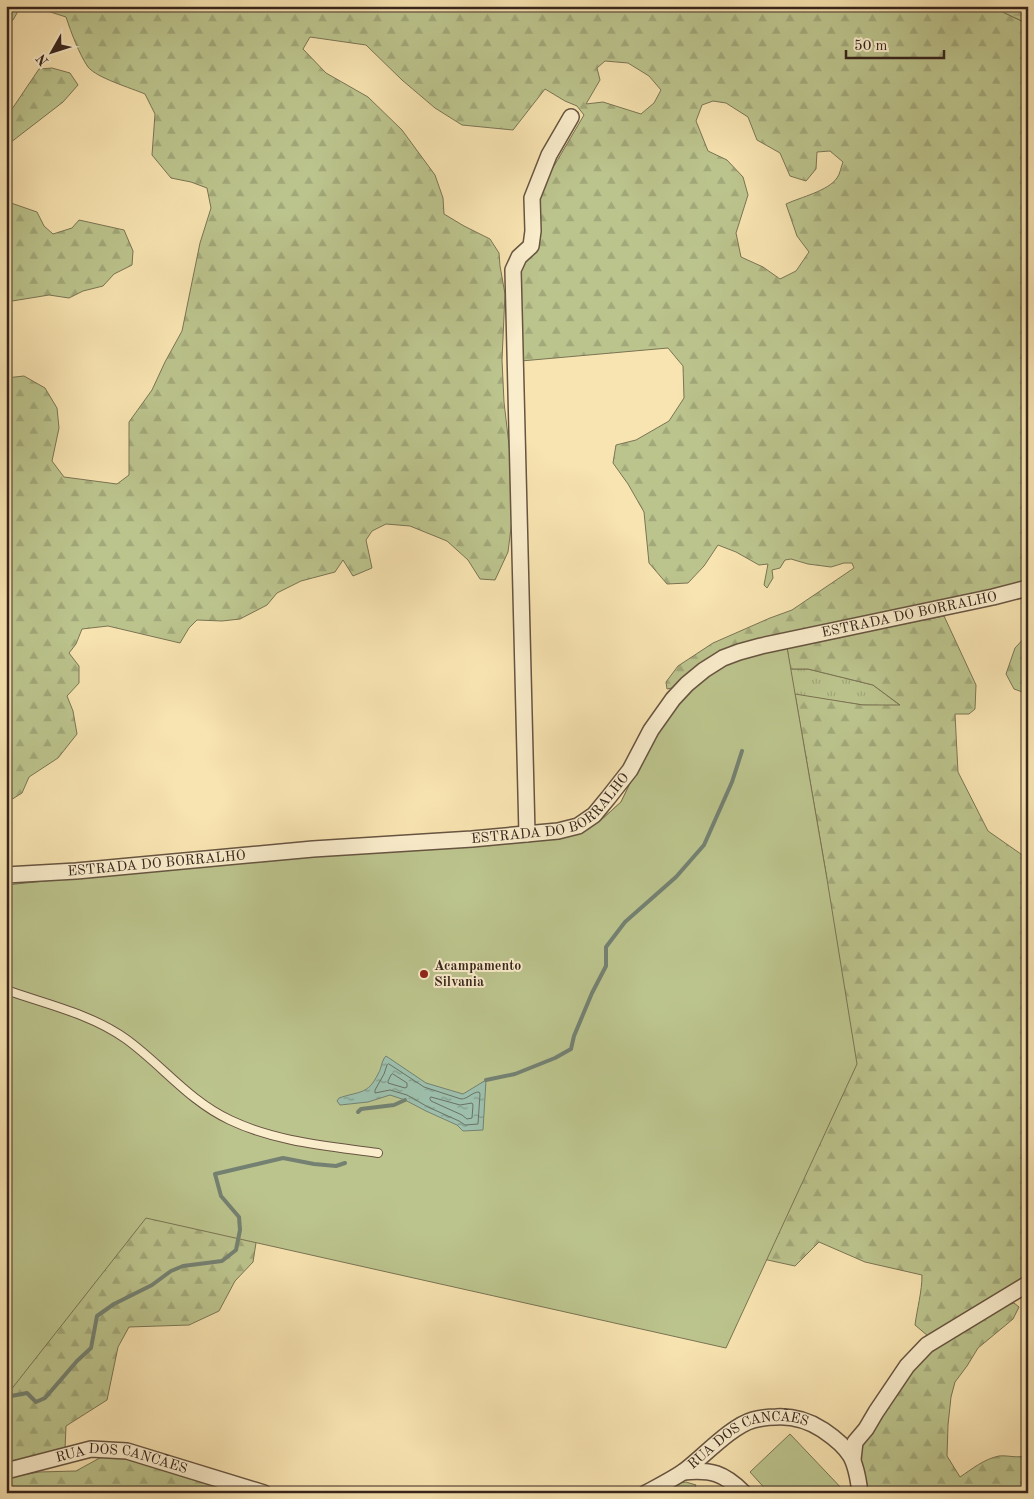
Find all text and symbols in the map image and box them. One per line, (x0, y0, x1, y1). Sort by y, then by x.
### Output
north arrow (28, 28, 78, 78)
scale bar (846, 28, 944, 60)
text: 50 m (854, 39, 888, 54)
text: N (34, 51, 51, 68)
street label: ESTRADA DO BORRALHO (820, 589, 998, 640)
street label: ESTRADA DO BORRALHO (470, 770, 632, 846)
street label: ESTRADA DO BORRALHO (67, 848, 246, 878)
place label: Acampamento Silvania (434, 959, 521, 989)
marker: Acampamento Silvania (418, 968, 430, 980)
street label: RUA DOS CANCÃES (685, 1407, 811, 1472)
street label: RUA DOS CANCÃES (54, 1442, 189, 1476)

